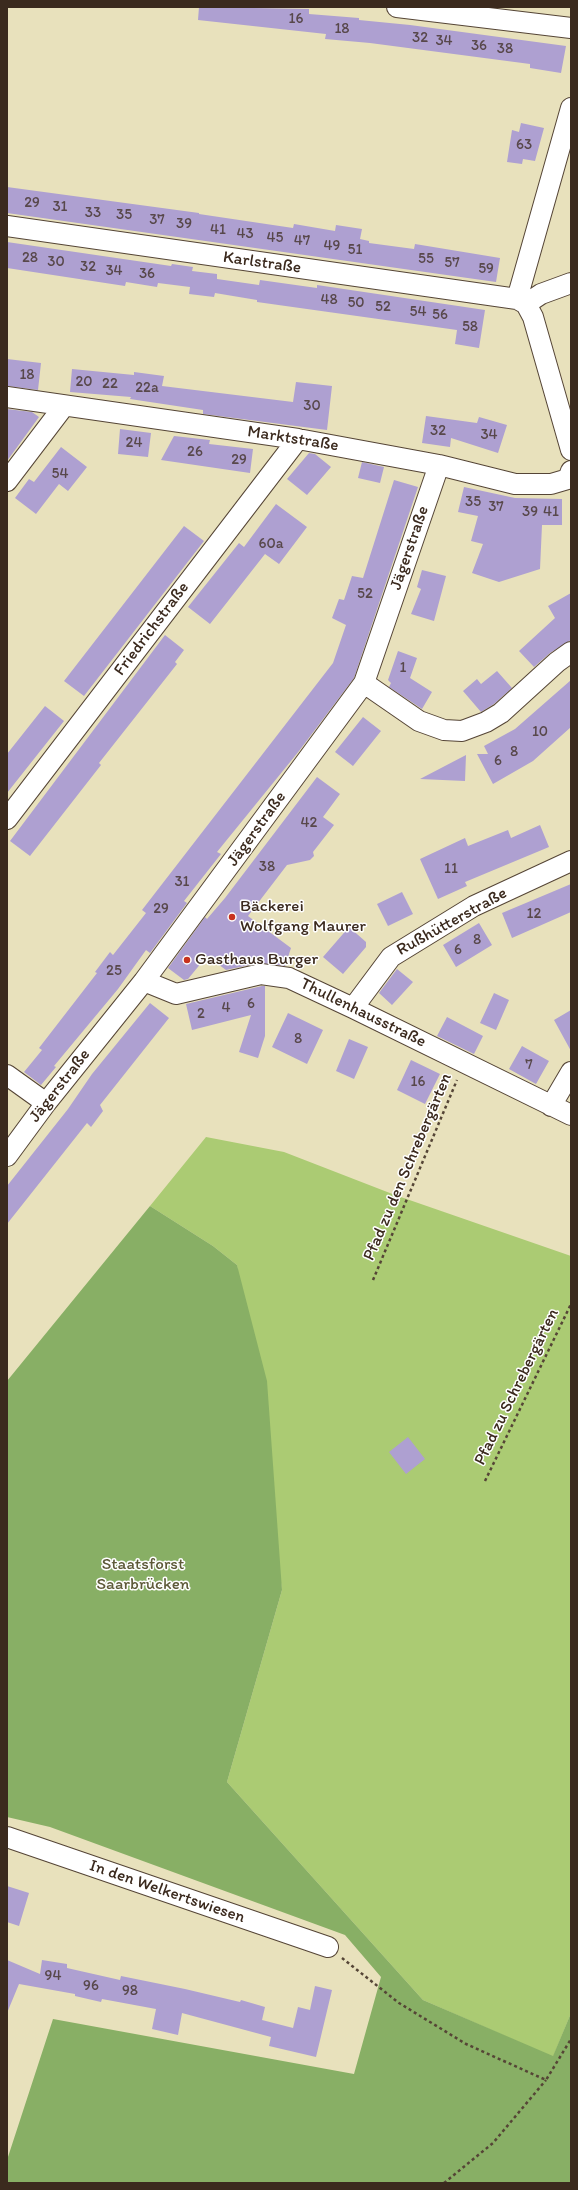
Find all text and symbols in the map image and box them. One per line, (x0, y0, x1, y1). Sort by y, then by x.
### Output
house number: 16 (289, 10, 303, 28)
house number: 18 (334, 20, 350, 38)
house number: 32 (412, 29, 428, 47)
house number: 34 (435, 32, 453, 50)
house number: 36 (471, 37, 487, 55)
house number: 38 (497, 40, 513, 58)
house number: 63 (516, 136, 532, 154)
house number: 29 (24, 194, 40, 212)
house number: 31 (52, 198, 68, 216)
house number: 33 (85, 204, 101, 222)
house number: 35 (116, 206, 132, 224)
house number: 37 (149, 211, 165, 229)
house number: 39 (176, 215, 192, 233)
house number: 41 (210, 221, 226, 239)
house number: 43 (236, 225, 254, 243)
house number: 45 (267, 229, 283, 247)
house number: 47 (294, 232, 310, 250)
house number: 49 (324, 237, 340, 255)
house number: 51 (348, 241, 362, 259)
street label: Karlstraße (222, 247, 302, 279)
house number: 28 (22, 249, 38, 267)
house number: 55 (418, 250, 434, 268)
house number: 30 (47, 253, 65, 271)
house number: 57 (444, 254, 460, 272)
house number: 32 (80, 258, 96, 276)
house number: 59 (478, 260, 494, 278)
house number: 34 (105, 262, 123, 280)
house number: 36 (139, 265, 155, 283)
house number: 48 (320, 291, 338, 309)
house number: 50 (347, 294, 365, 312)
house number: 52 (375, 298, 391, 316)
house number: 54 (410, 303, 426, 321)
house number: 56 (432, 306, 448, 324)
house number: 58 (462, 318, 478, 336)
house number: 18 (19, 366, 35, 384)
house number: 20 (75, 373, 93, 391)
house number: 22 (102, 375, 118, 393)
house number: 22a (135, 379, 159, 397)
house number: 30 (303, 397, 321, 415)
street label: Marktstraße (246, 422, 340, 456)
house number: 32 (430, 422, 446, 440)
house number: 34 (480, 426, 498, 444)
house number: 24 (126, 434, 142, 452)
house number: 26 (187, 443, 203, 461)
house number: 29 (231, 451, 247, 469)
house number: 54 (52, 465, 68, 483)
house number: 35 (465, 493, 481, 511)
house number: 37 (488, 498, 504, 516)
street label: Jägerstraße (386, 503, 434, 593)
house number: 39 (522, 503, 538, 521)
house number: 41 (543, 503, 559, 521)
house number: 60a (259, 535, 283, 553)
street label: Friedrichstraße (110, 578, 194, 680)
house number: 52 (357, 585, 373, 603)
house number: 1 (400, 659, 406, 677)
house number: 10 (532, 723, 548, 741)
house number: 8 (510, 743, 518, 761)
house number: 6 (494, 752, 502, 770)
street label: Jägerstraße (223, 788, 291, 870)
house number: 42 (301, 814, 317, 832)
house number: 38 (259, 858, 275, 876)
house number: 11 (444, 860, 458, 878)
house number: 31 (174, 873, 190, 891)
street label: Rußhütterstraße (393, 883, 511, 961)
place label: Bäckerei Wolfgang Maurer (240, 897, 366, 937)
house number: 29 (153, 900, 169, 918)
house number: 12 (527, 905, 541, 923)
marker: Bäckerei Wolfgang Maurer (227, 912, 237, 922)
house number: 8 (473, 931, 481, 949)
house number: 6 (454, 941, 462, 959)
place label: Gasthaus Burger (195, 950, 318, 970)
marker: Gasthaus Burger (182, 955, 192, 965)
house number: 25 (106, 962, 122, 980)
street label: Thullenhausstraße (297, 974, 429, 1052)
house number: 6 (247, 995, 255, 1013)
house number: 4 (221, 999, 231, 1017)
house number: 2 (197, 1005, 205, 1023)
house number: 8 (294, 1030, 302, 1048)
street label: Jägerstraße (25, 1045, 95, 1127)
house number: 7 (525, 1056, 533, 1074)
street label: Pfad zu den Schrebergärten (359, 1070, 457, 1264)
house number: 16 (411, 1073, 425, 1091)
street label: Pfad zu Schrebergärten (470, 1305, 564, 1469)
park label: Staatsforst Saarbrücken (97, 1555, 189, 1595)
street label: In den Welkertswiesen (87, 1856, 247, 1928)
house number: 94 (45, 1967, 61, 1985)
house number: 96 (83, 1977, 99, 1995)
house number: 98 (122, 1982, 138, 2000)

